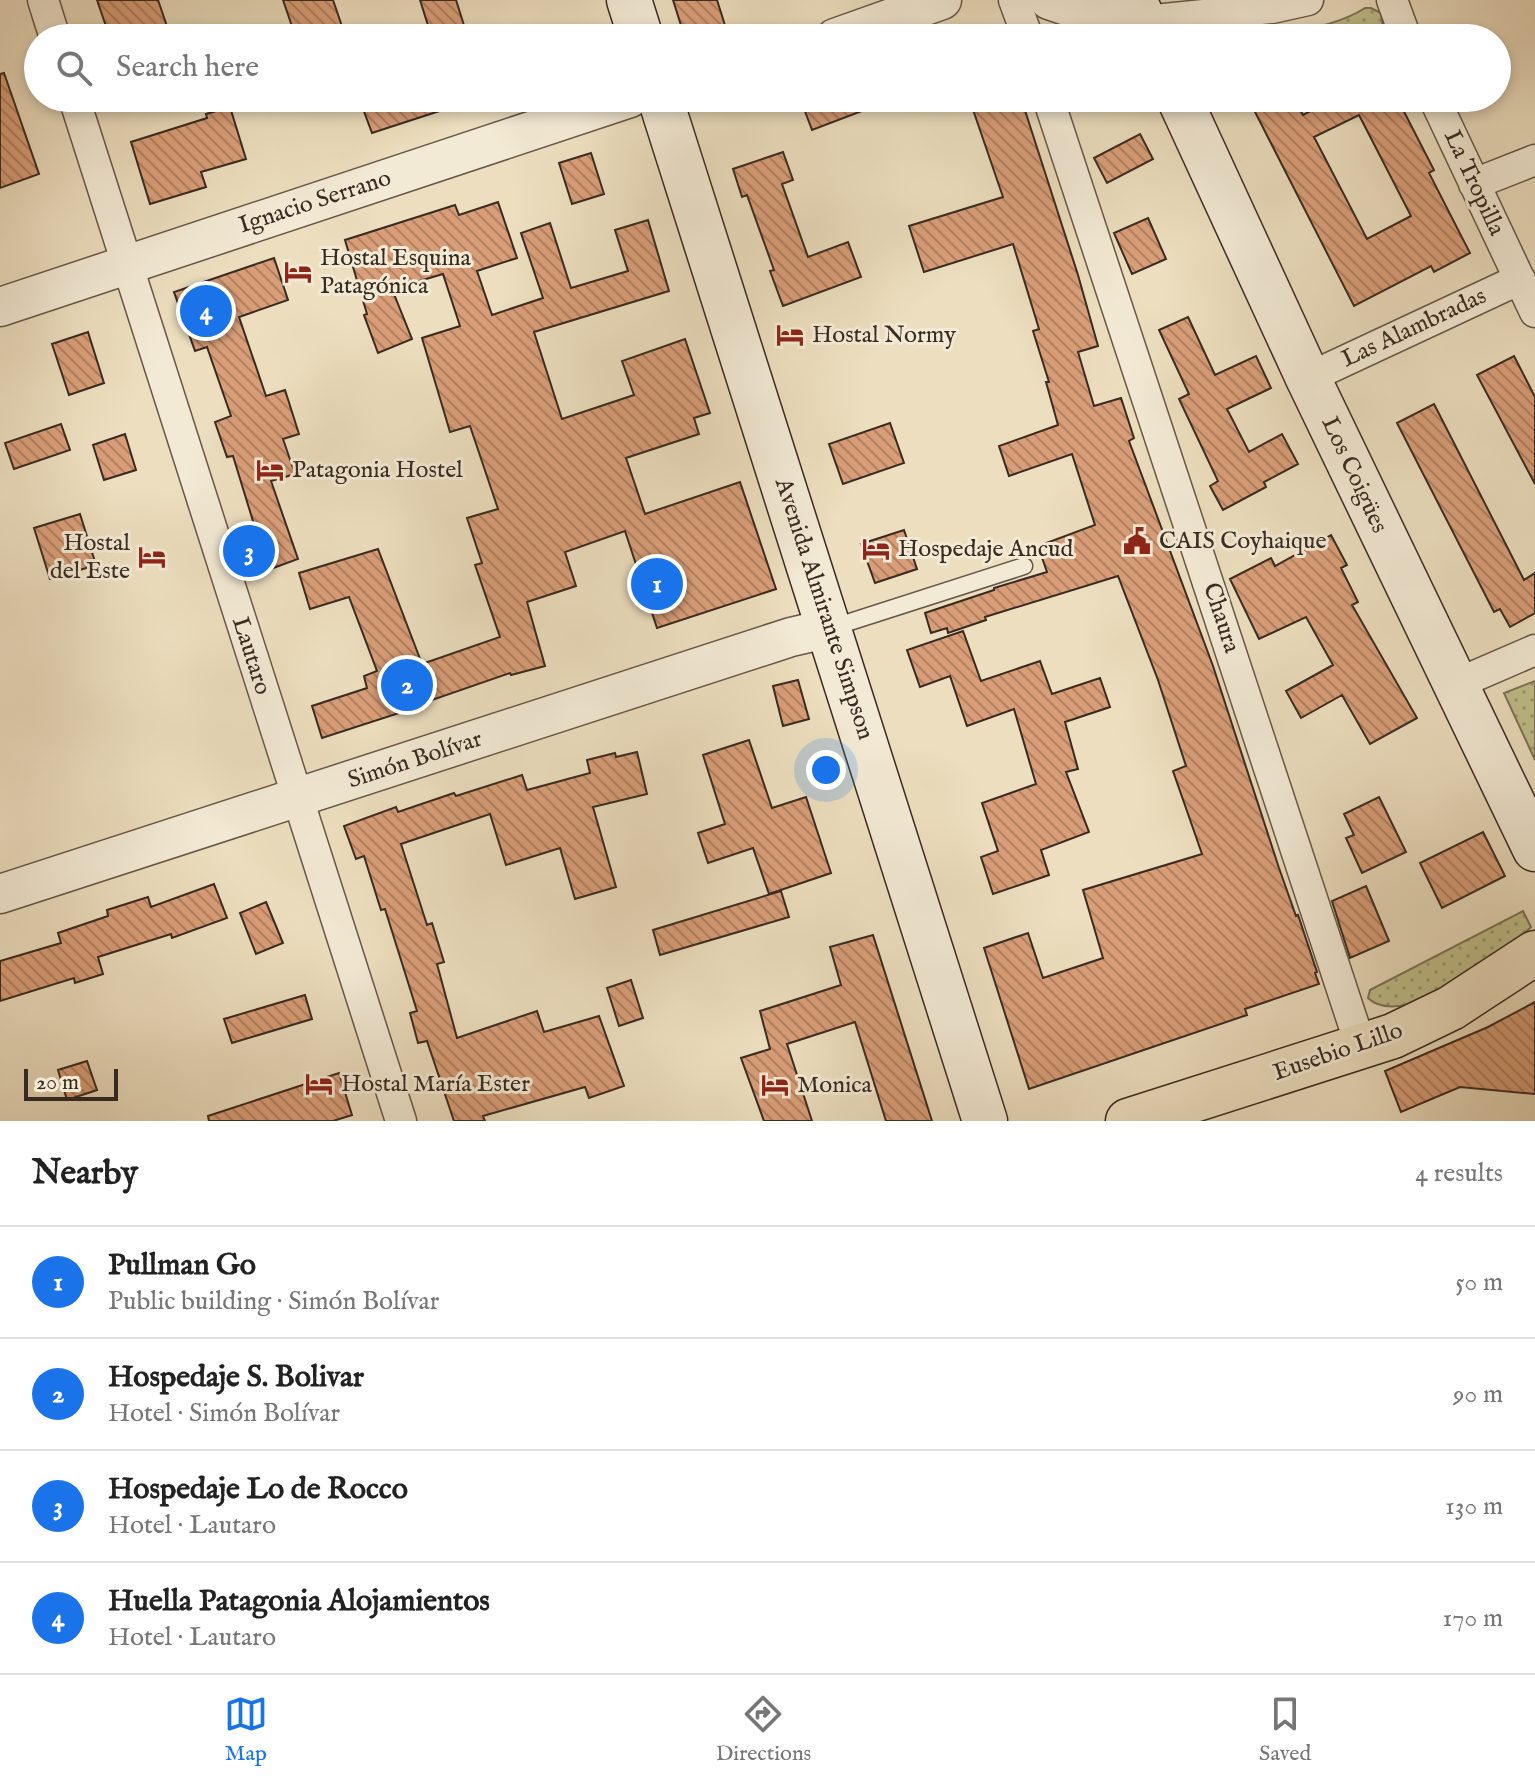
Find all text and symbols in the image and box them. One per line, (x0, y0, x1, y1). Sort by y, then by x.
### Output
search box (24, 24, 1511, 112)
icon: search (52, 46, 96, 90)
text: Search here (116, 49, 259, 87)
street label: La Tropilla (1436, 125, 1512, 241)
street label: Ignacio Serrano (235, 163, 395, 241)
place label: Hostal Esquina Patagónica (320, 243, 472, 302)
hotel icon: Hostal Esquina Patagónica (283, 257, 313, 287)
pin: 4 (180, 281, 232, 341)
street label: Las Alambradas (1337, 281, 1491, 375)
hotel icon: Hostal Normy (775, 320, 805, 350)
place label: Hostal Normy (812, 320, 956, 351)
street label: Los Coigües (1313, 412, 1395, 538)
hotel icon: Patagonia Hostel (255, 455, 285, 485)
place label: Patagonia Hostel (292, 455, 463, 486)
street label: Avenida Almirante Simpson (767, 473, 881, 744)
pin: 3 (223, 521, 275, 581)
public building icon: CAIS Coyhaique (1122, 526, 1152, 556)
place label: CAIS Coyhaique (1159, 526, 1326, 557)
place label: Hostal del Este (50, 528, 130, 587)
hotel icon: Hospedaje Ancud (861, 534, 891, 564)
place label: Hospedaje Ancud (898, 534, 1073, 565)
hotel icon: Hostal del Este (137, 542, 167, 572)
pin: 1 (631, 554, 683, 614)
street label: Chaura (1195, 579, 1247, 658)
street label: Lautaro (224, 613, 278, 699)
pin: 2 (381, 655, 433, 715)
street label: Simón Bolívar (344, 724, 486, 796)
your location (806, 750, 846, 790)
street label: Eusebio Lillo (1269, 1015, 1407, 1089)
scale bar (24, 1065, 118, 1101)
text: 20 m (36, 1069, 79, 1097)
hotel icon: Hostal María Ester (304, 1069, 334, 1099)
place label: Hostal María Ester (341, 1069, 530, 1100)
hotel icon: Monica (760, 1070, 790, 1100)
place label: Monica (797, 1070, 873, 1101)
text: Nearby (32, 1152, 138, 1195)
text: 4 results (1415, 1157, 1503, 1190)
text: Pullman Go (108, 1247, 256, 1285)
text: 1 (53, 1266, 63, 1299)
text: 50 m (1455, 1266, 1503, 1299)
text: Public building · Simón Bolívar (108, 1285, 439, 1318)
text: Hospedaje S. Bolivar (108, 1359, 364, 1397)
text: 2 (52, 1378, 64, 1411)
text: 90 m (1453, 1378, 1503, 1411)
text: Hotel · Simón Bolívar (108, 1397, 340, 1430)
text: Hospedaje Lo de Rocco (108, 1471, 408, 1509)
text: 3 (53, 1490, 63, 1523)
text: 130 m (1445, 1490, 1503, 1523)
text: Hotel · Lautaro (108, 1509, 276, 1542)
text: Huella Patagonia Alojamientos (108, 1583, 490, 1621)
text: 4 (52, 1602, 64, 1635)
text: 170 m (1443, 1602, 1503, 1635)
text: Hotel · Lautaro (108, 1621, 276, 1654)
tab: Map (224, 1692, 268, 1768)
tab: Directions (716, 1692, 811, 1768)
tab: Saved (1259, 1692, 1311, 1768)

